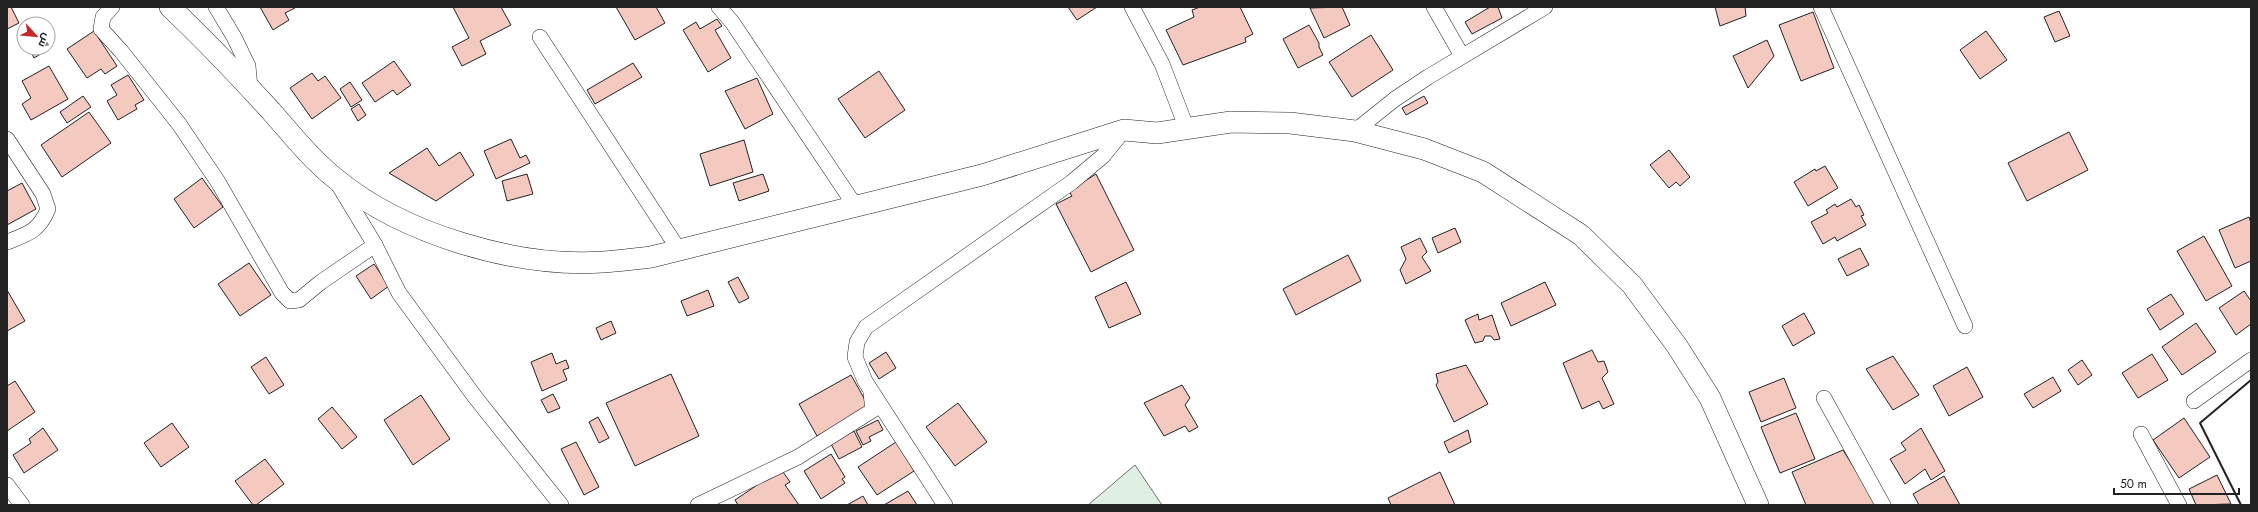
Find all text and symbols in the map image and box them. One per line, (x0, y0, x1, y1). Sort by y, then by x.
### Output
north arrow (16, 16, 56, 56)
text: ش (35, 31, 55, 50)
scale bar (2114, 470, 2239, 496)
text: 50 m (2120, 475, 2147, 493)

